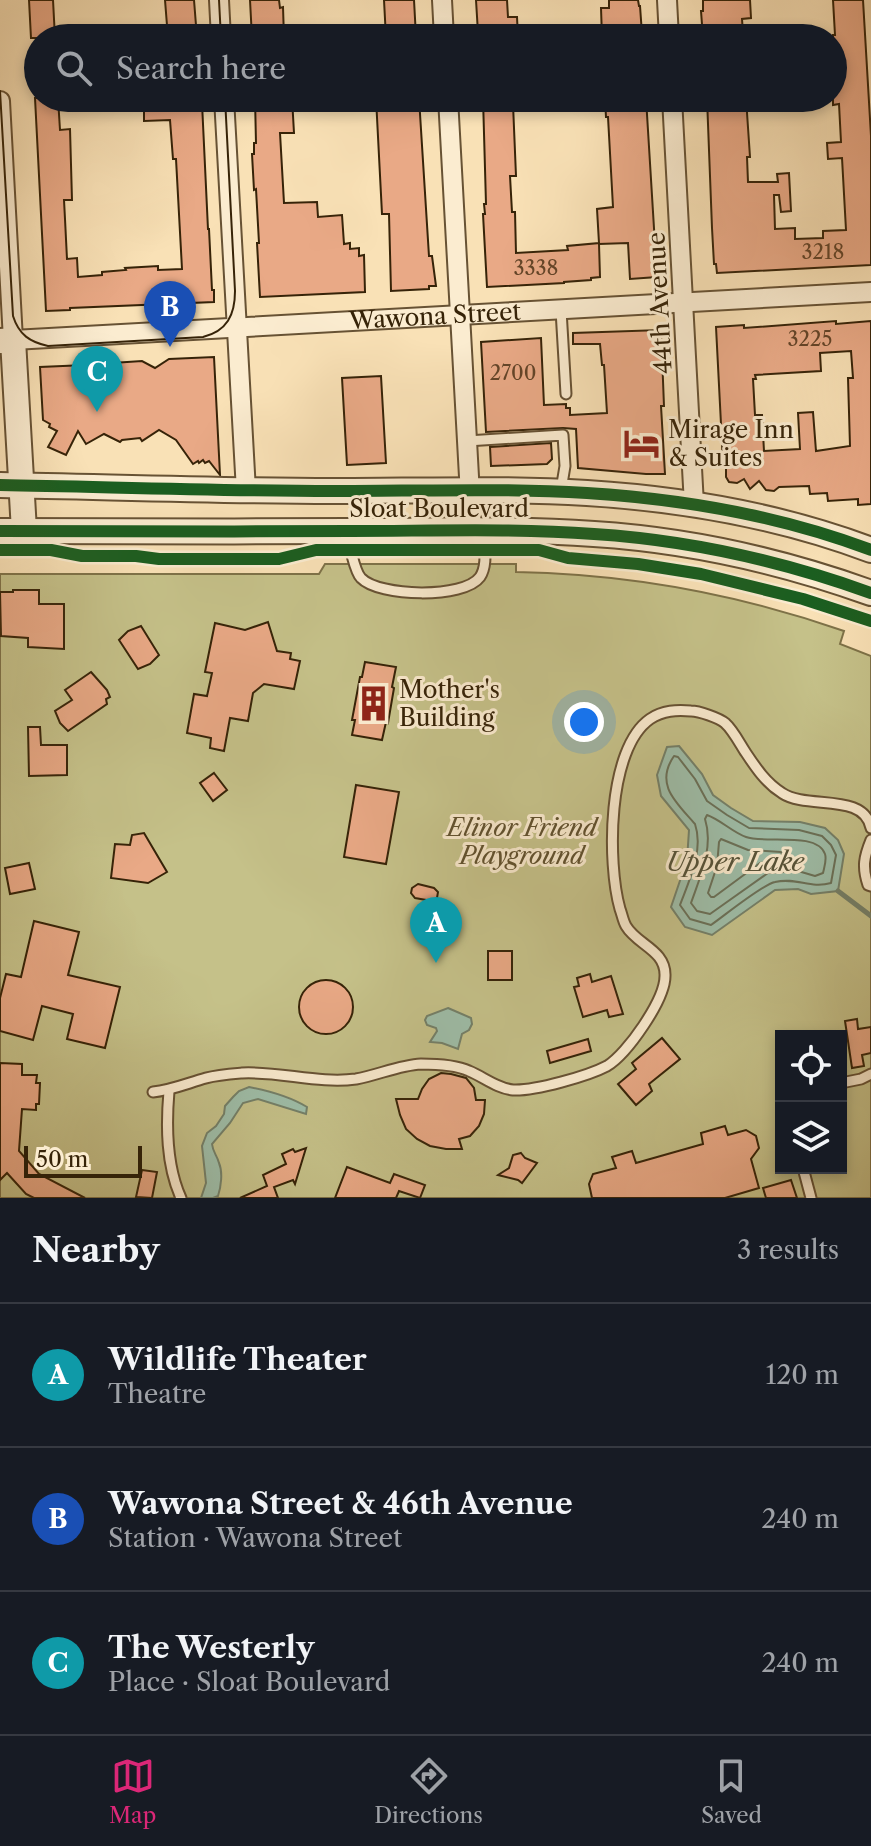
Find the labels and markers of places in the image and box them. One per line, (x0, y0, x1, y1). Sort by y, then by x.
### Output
pin: B (144, 281, 196, 347)
pin: C (71, 346, 123, 412)
place label: Mirage Inn & Suites (668, 415, 794, 472)
hotel icon: Mirage Inn & Suites (623, 425, 661, 463)
place label: Mother's Building (399, 675, 500, 732)
building icon: Mother's Building (354, 685, 392, 723)
pin: A (410, 897, 462, 963)

